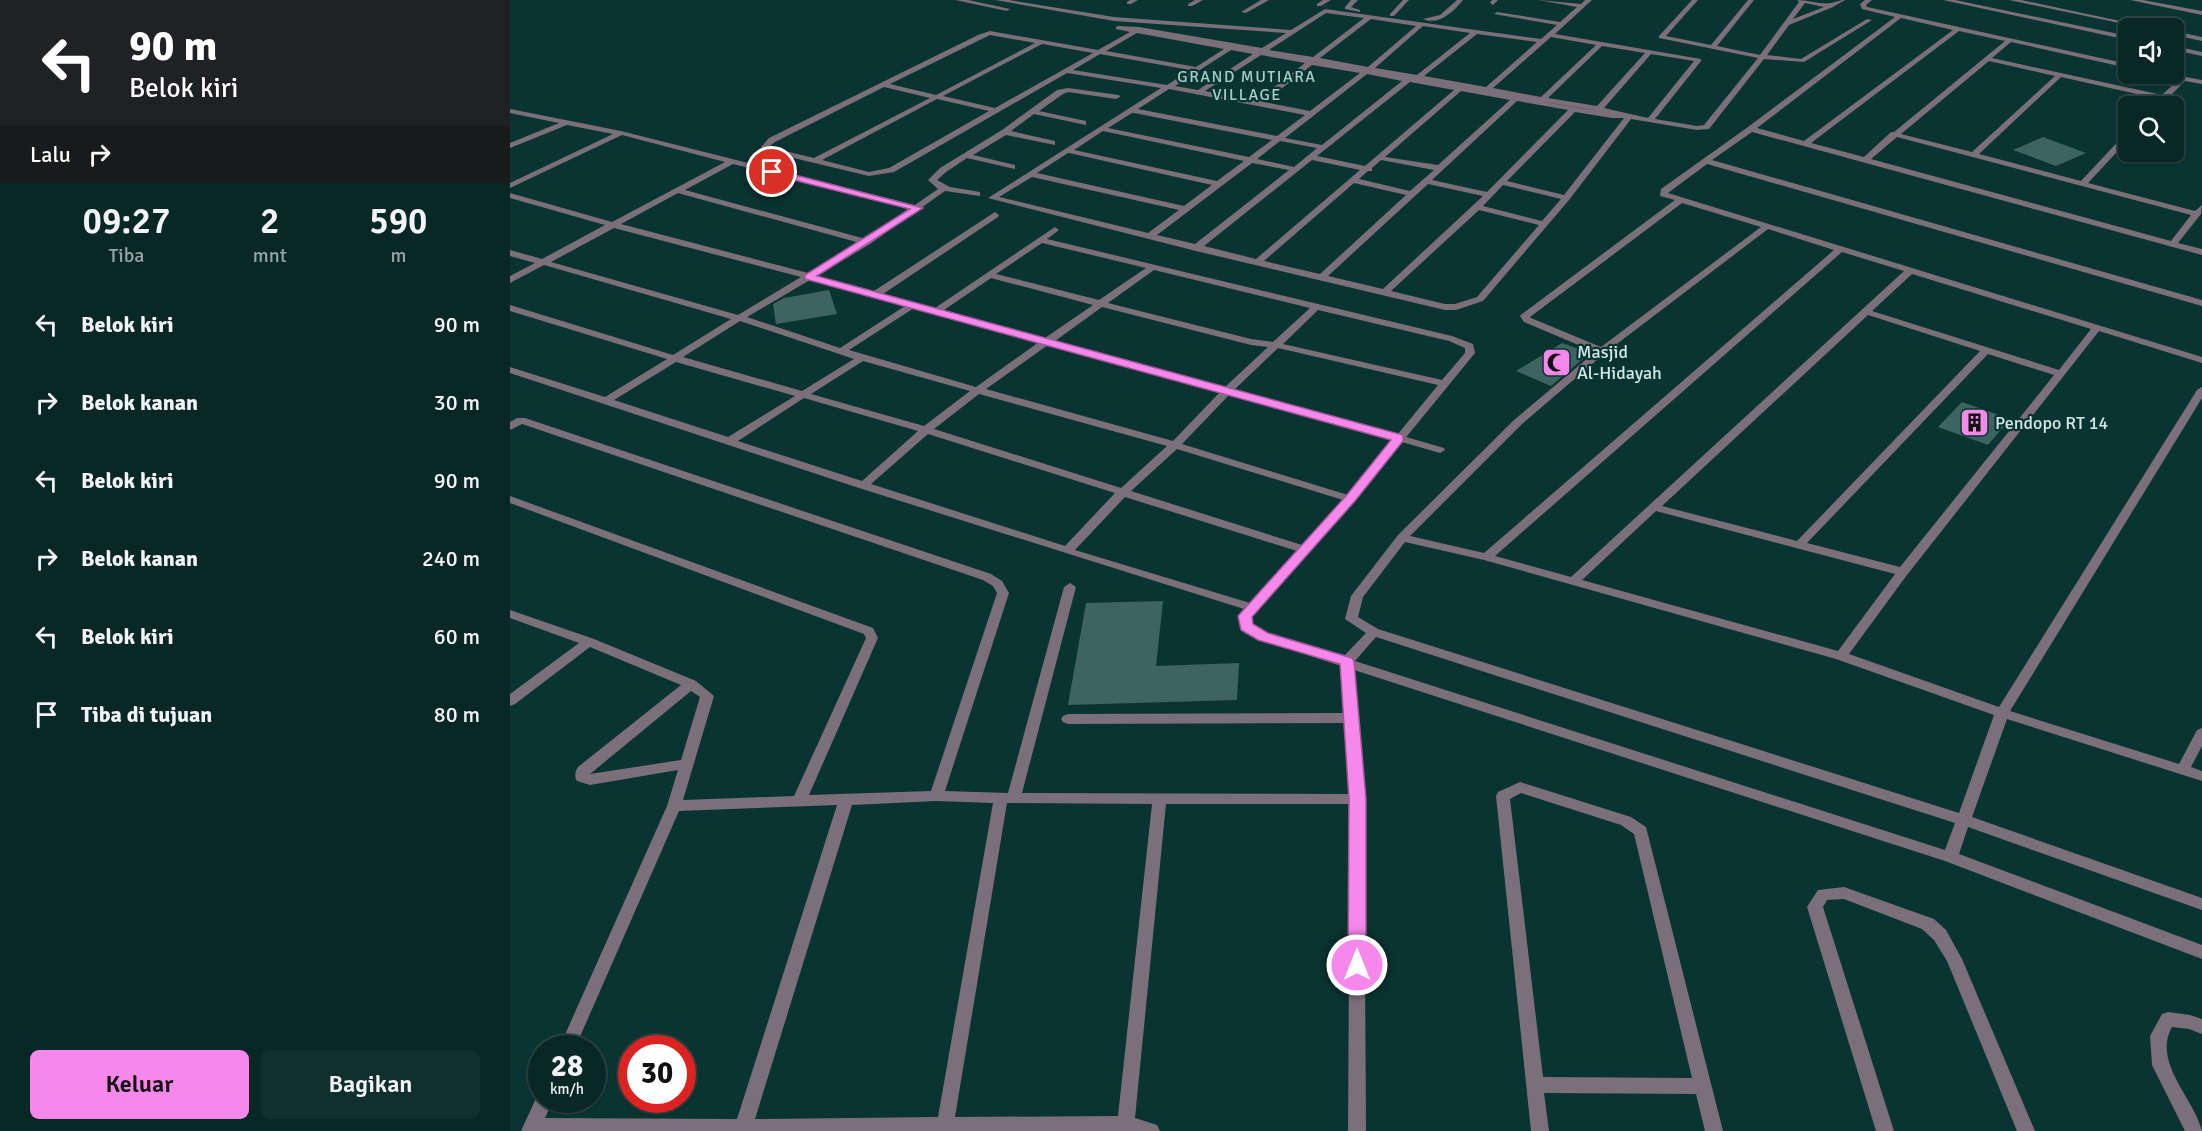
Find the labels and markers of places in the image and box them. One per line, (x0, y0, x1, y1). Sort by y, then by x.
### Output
pin (746, 146, 797, 197)
place label: Masjid Al-Hidayah (1577, 341, 1662, 384)
mosque icon: Masjid Al-Hidayah (1540, 346, 1572, 378)
building icon: Pendopo RT 14 (1958, 407, 1990, 439)
place label: Pendopo RT 14 (1995, 412, 2108, 434)

